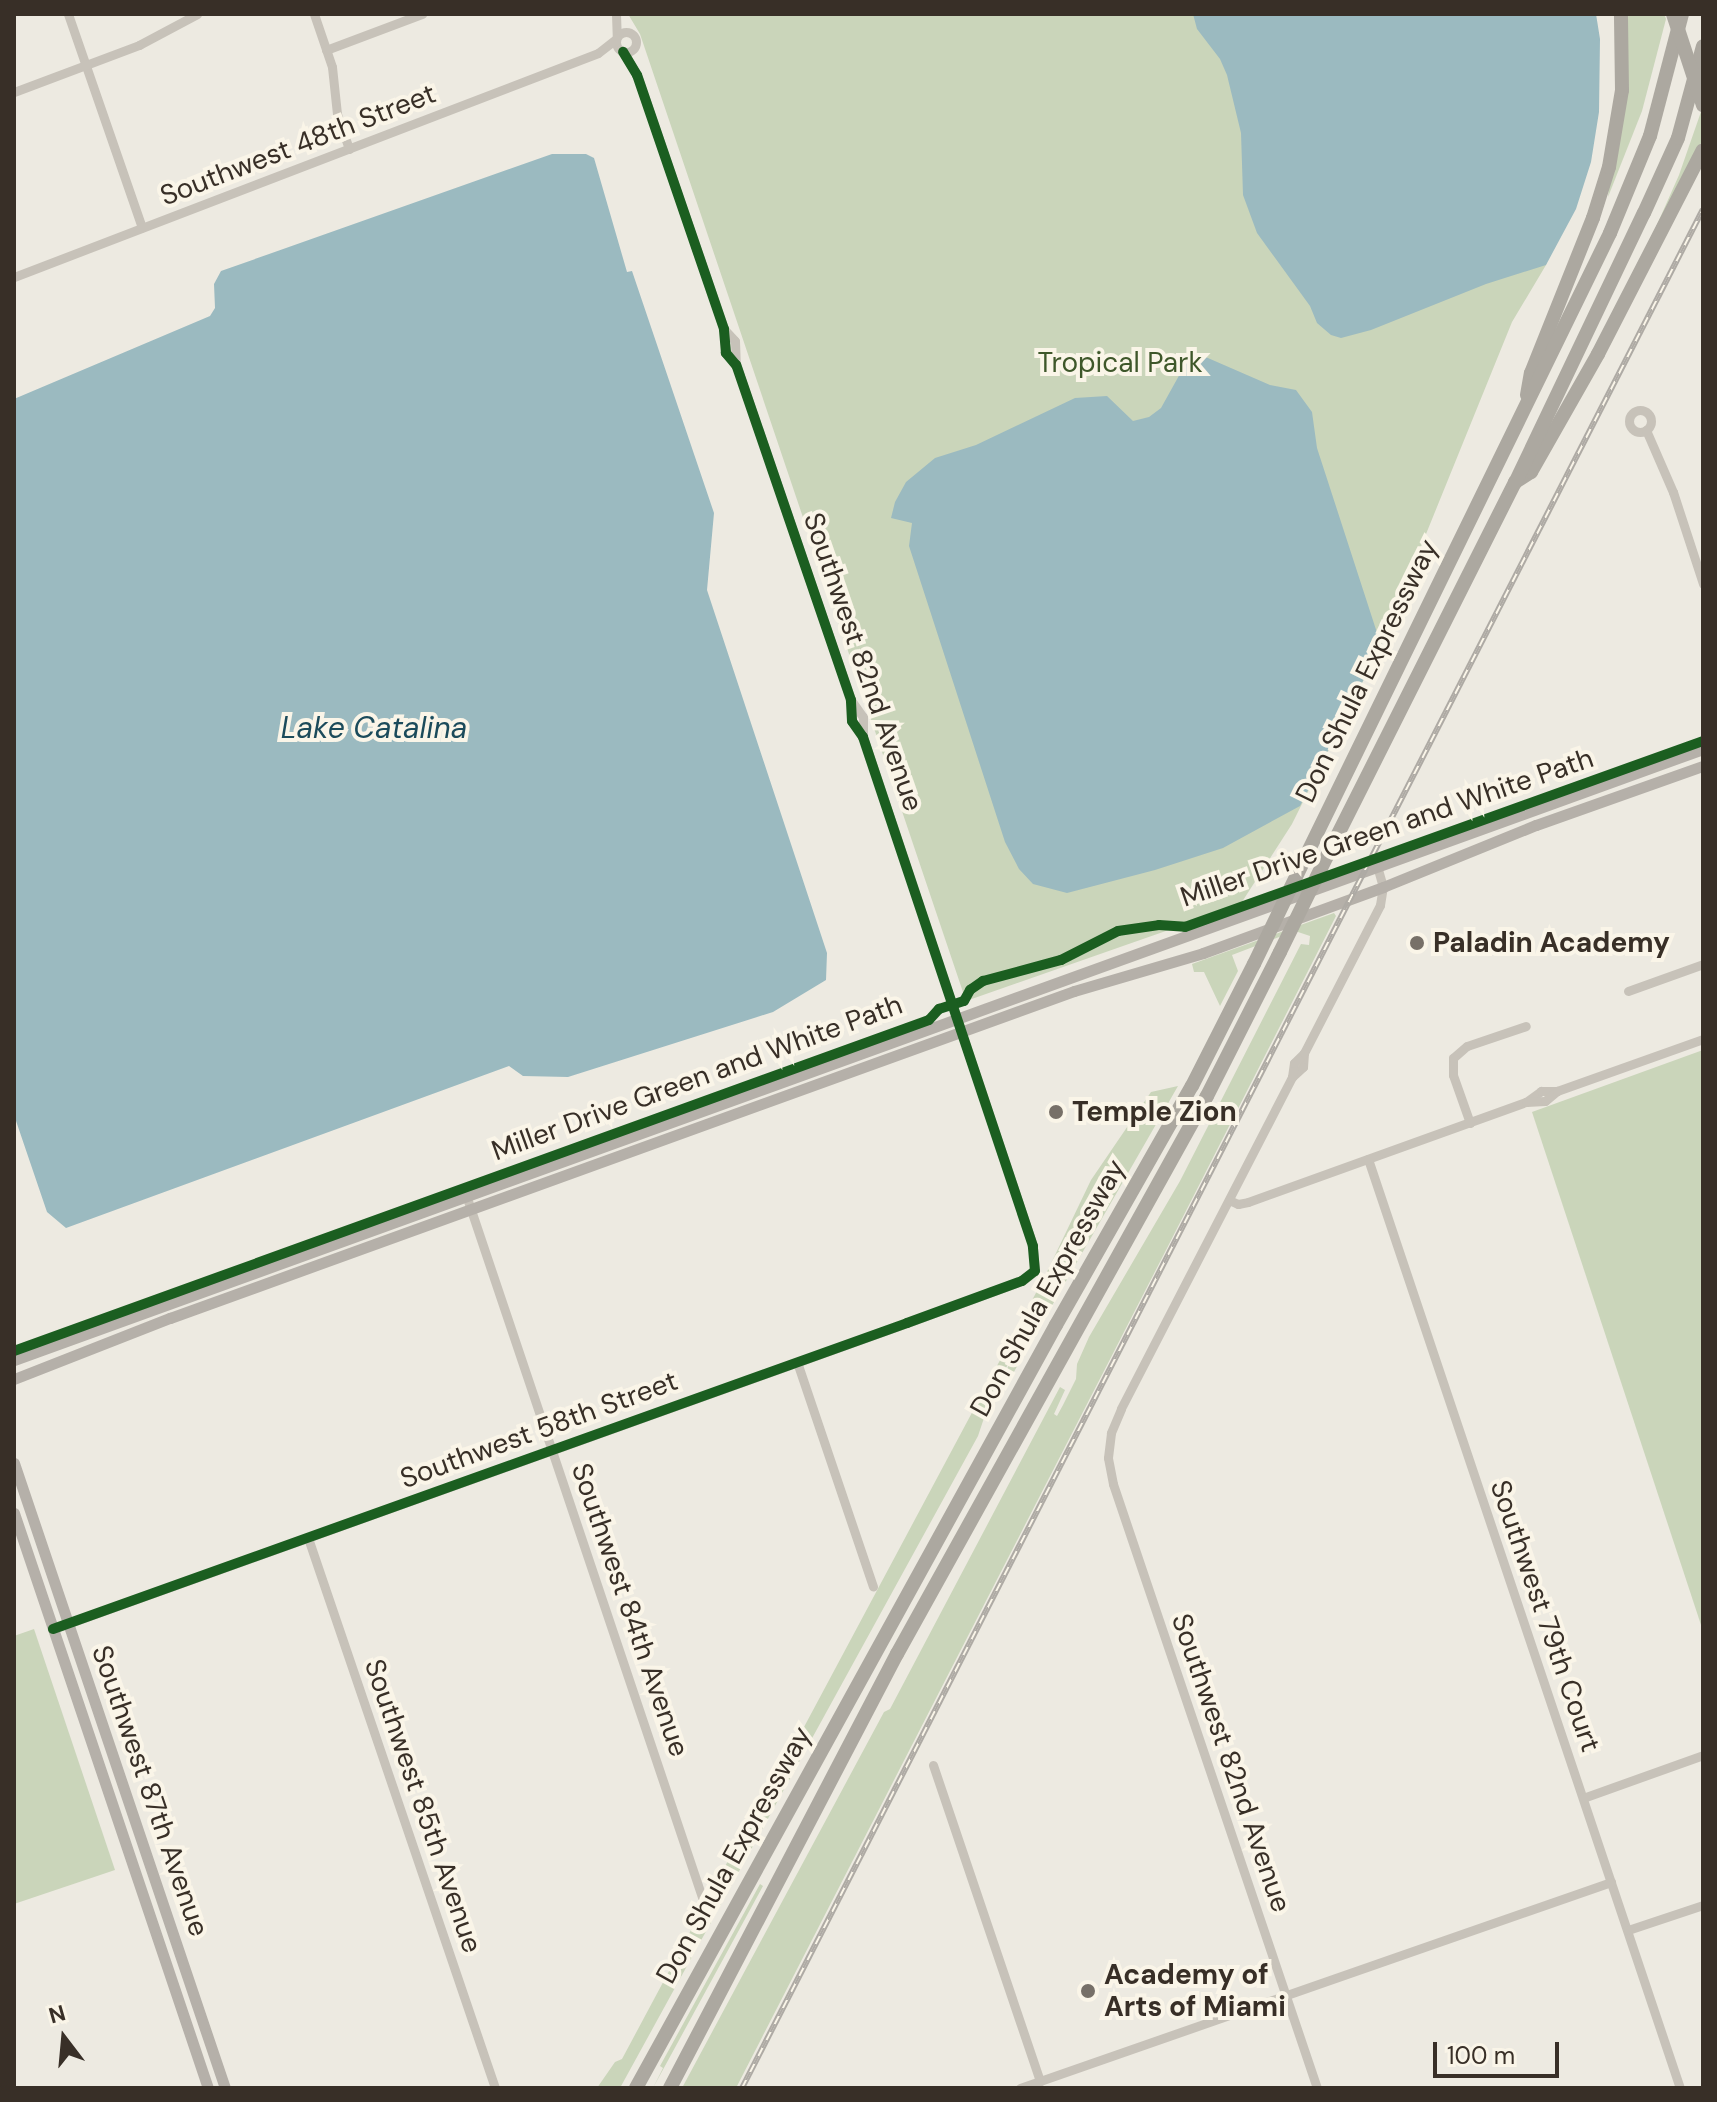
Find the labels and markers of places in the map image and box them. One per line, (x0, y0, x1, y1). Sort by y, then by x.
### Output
place label: Paladin Academy (1433, 926, 1670, 960)
marker: Paladin Academy (1408, 934, 1426, 952)
place label: Temple Zion (1072, 1095, 1237, 1129)
marker: Temple Zion (1047, 1103, 1065, 1121)
place label: Academy of Arts of Miami (1104, 1958, 1286, 2024)
marker: Academy of Arts of Miami (1079, 1982, 1097, 2000)

